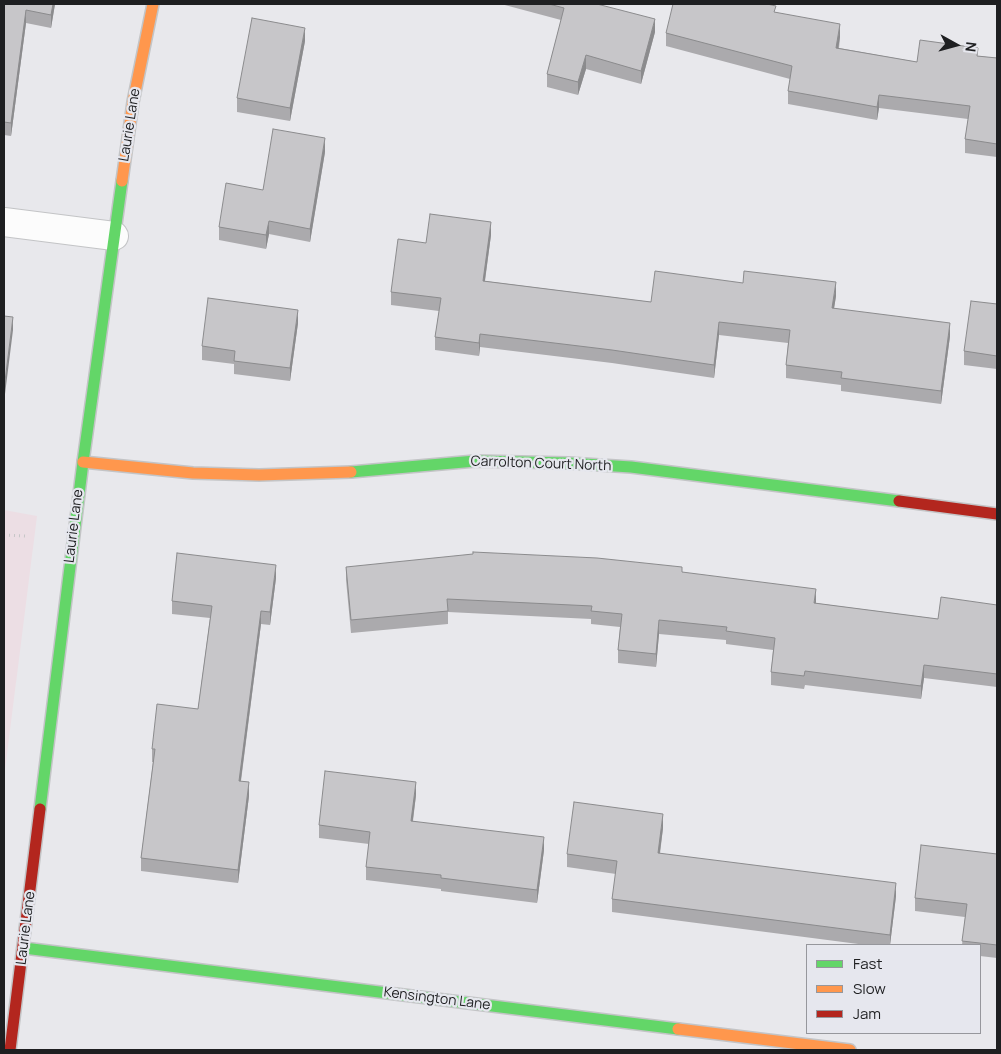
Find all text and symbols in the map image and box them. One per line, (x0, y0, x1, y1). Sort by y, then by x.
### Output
north arrow (931, 20, 981, 70)
text: N (961, 41, 981, 53)
street label: Laurie Lane (116, 87, 144, 163)
street label: Carrolton Court North (470, 453, 612, 475)
street label: Laurie Lane (61, 488, 87, 564)
street label: Laurie Lane (13, 890, 39, 966)
legend (806, 944, 981, 1034)
text: Fast (853, 953, 882, 974)
text: Slow (853, 978, 886, 999)
street label: Kensington Lane (383, 984, 491, 1014)
text: Jam (853, 1003, 881, 1024)

